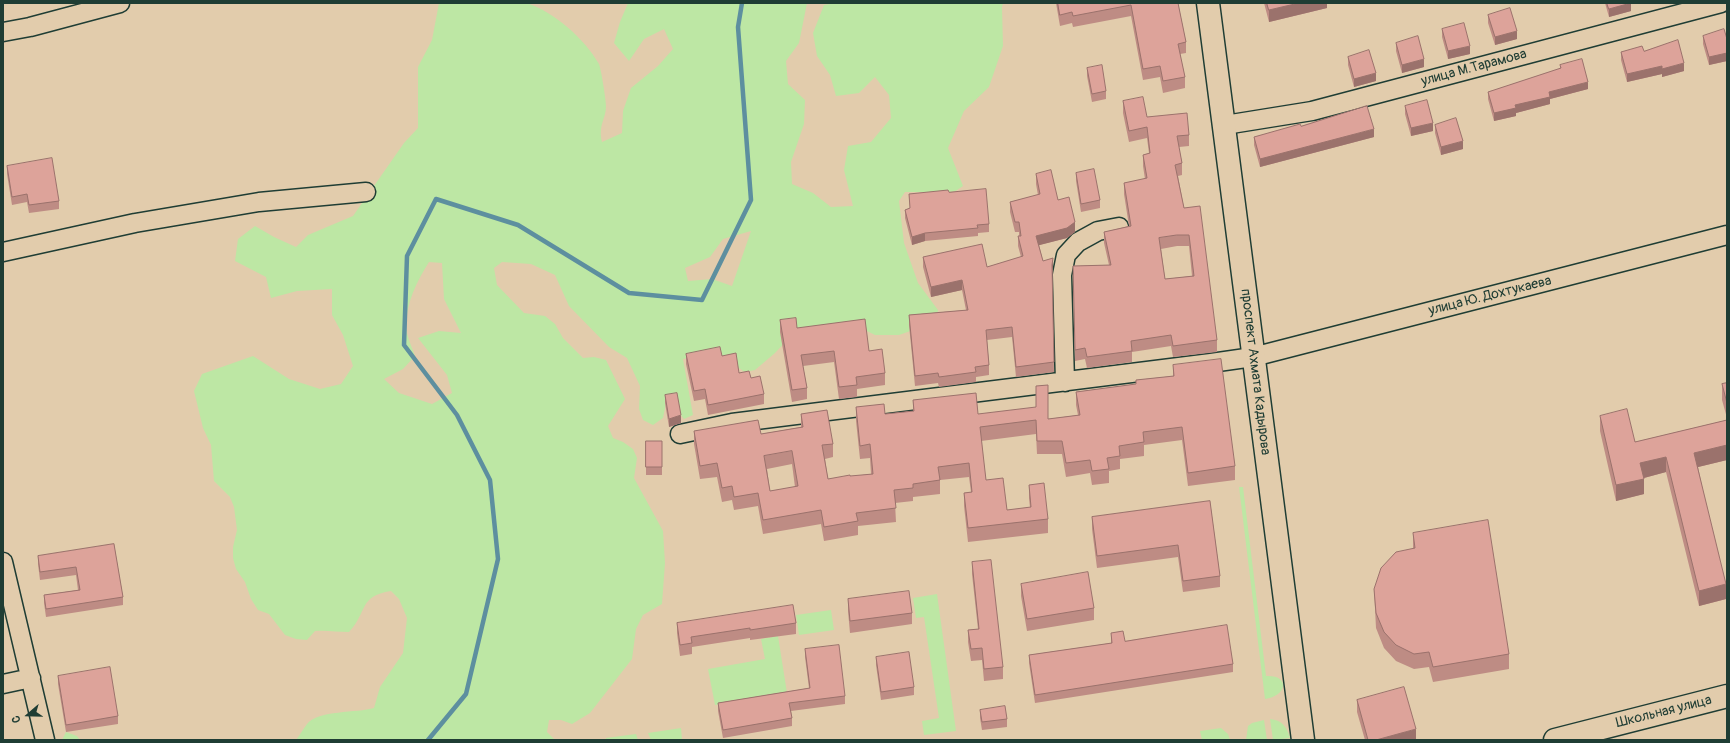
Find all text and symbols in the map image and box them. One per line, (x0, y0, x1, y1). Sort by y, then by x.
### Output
street label: улица М.Тарамова (1419, 46, 1529, 90)
street label: улица Ю. Дохтукаева (1427, 273, 1553, 319)
street label: проспект Ахмата Кадырова (1236, 288, 1274, 456)
street label: Школьная улица (1614, 692, 1714, 732)
north arrow (8, 695, 48, 735)
text: С (9, 714, 24, 725)

